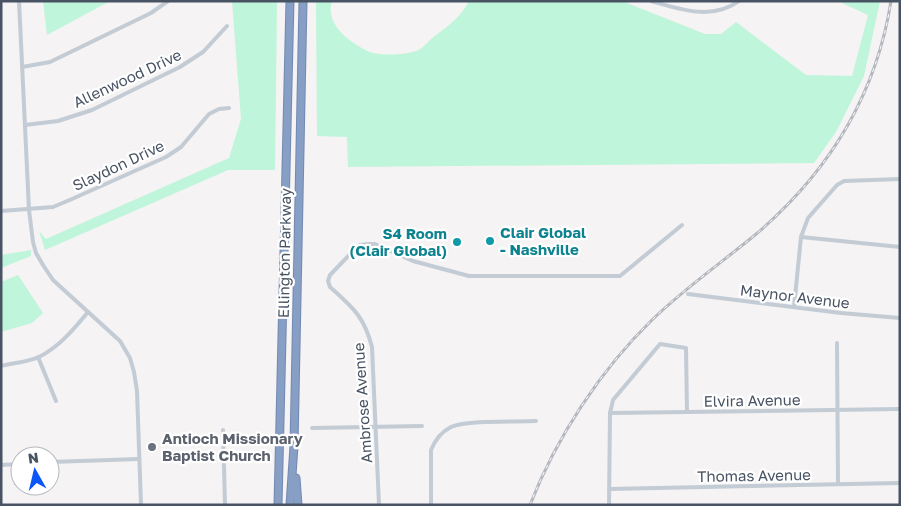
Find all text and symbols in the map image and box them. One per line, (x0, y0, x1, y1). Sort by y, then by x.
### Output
street label: Allenwood Drive (70, 45, 184, 111)
street label: Slaydon Drive (69, 136, 167, 194)
street label: Ellington Parkway (274, 187, 294, 318)
place label: Clair Global - Nashville (500, 223, 586, 258)
place label: S4 Room (Clair Global) (350, 224, 447, 259)
marker: Clair Global - Nashville (484, 235, 496, 247)
marker: S4 Room (Clair Global) (451, 236, 463, 248)
street label: Maynor Avenue (739, 280, 851, 312)
street label: Ambrose Avenue (349, 342, 375, 464)
street label: Elvira Avenue (703, 390, 801, 410)
place label: Antioch Missionary Baptist Church (162, 429, 303, 464)
marker: Antioch Missionary Baptist Church (146, 441, 158, 453)
north arrow (10, 446, 60, 496)
text: N (27, 448, 40, 467)
street label: Thomas Avenue (697, 465, 811, 485)

